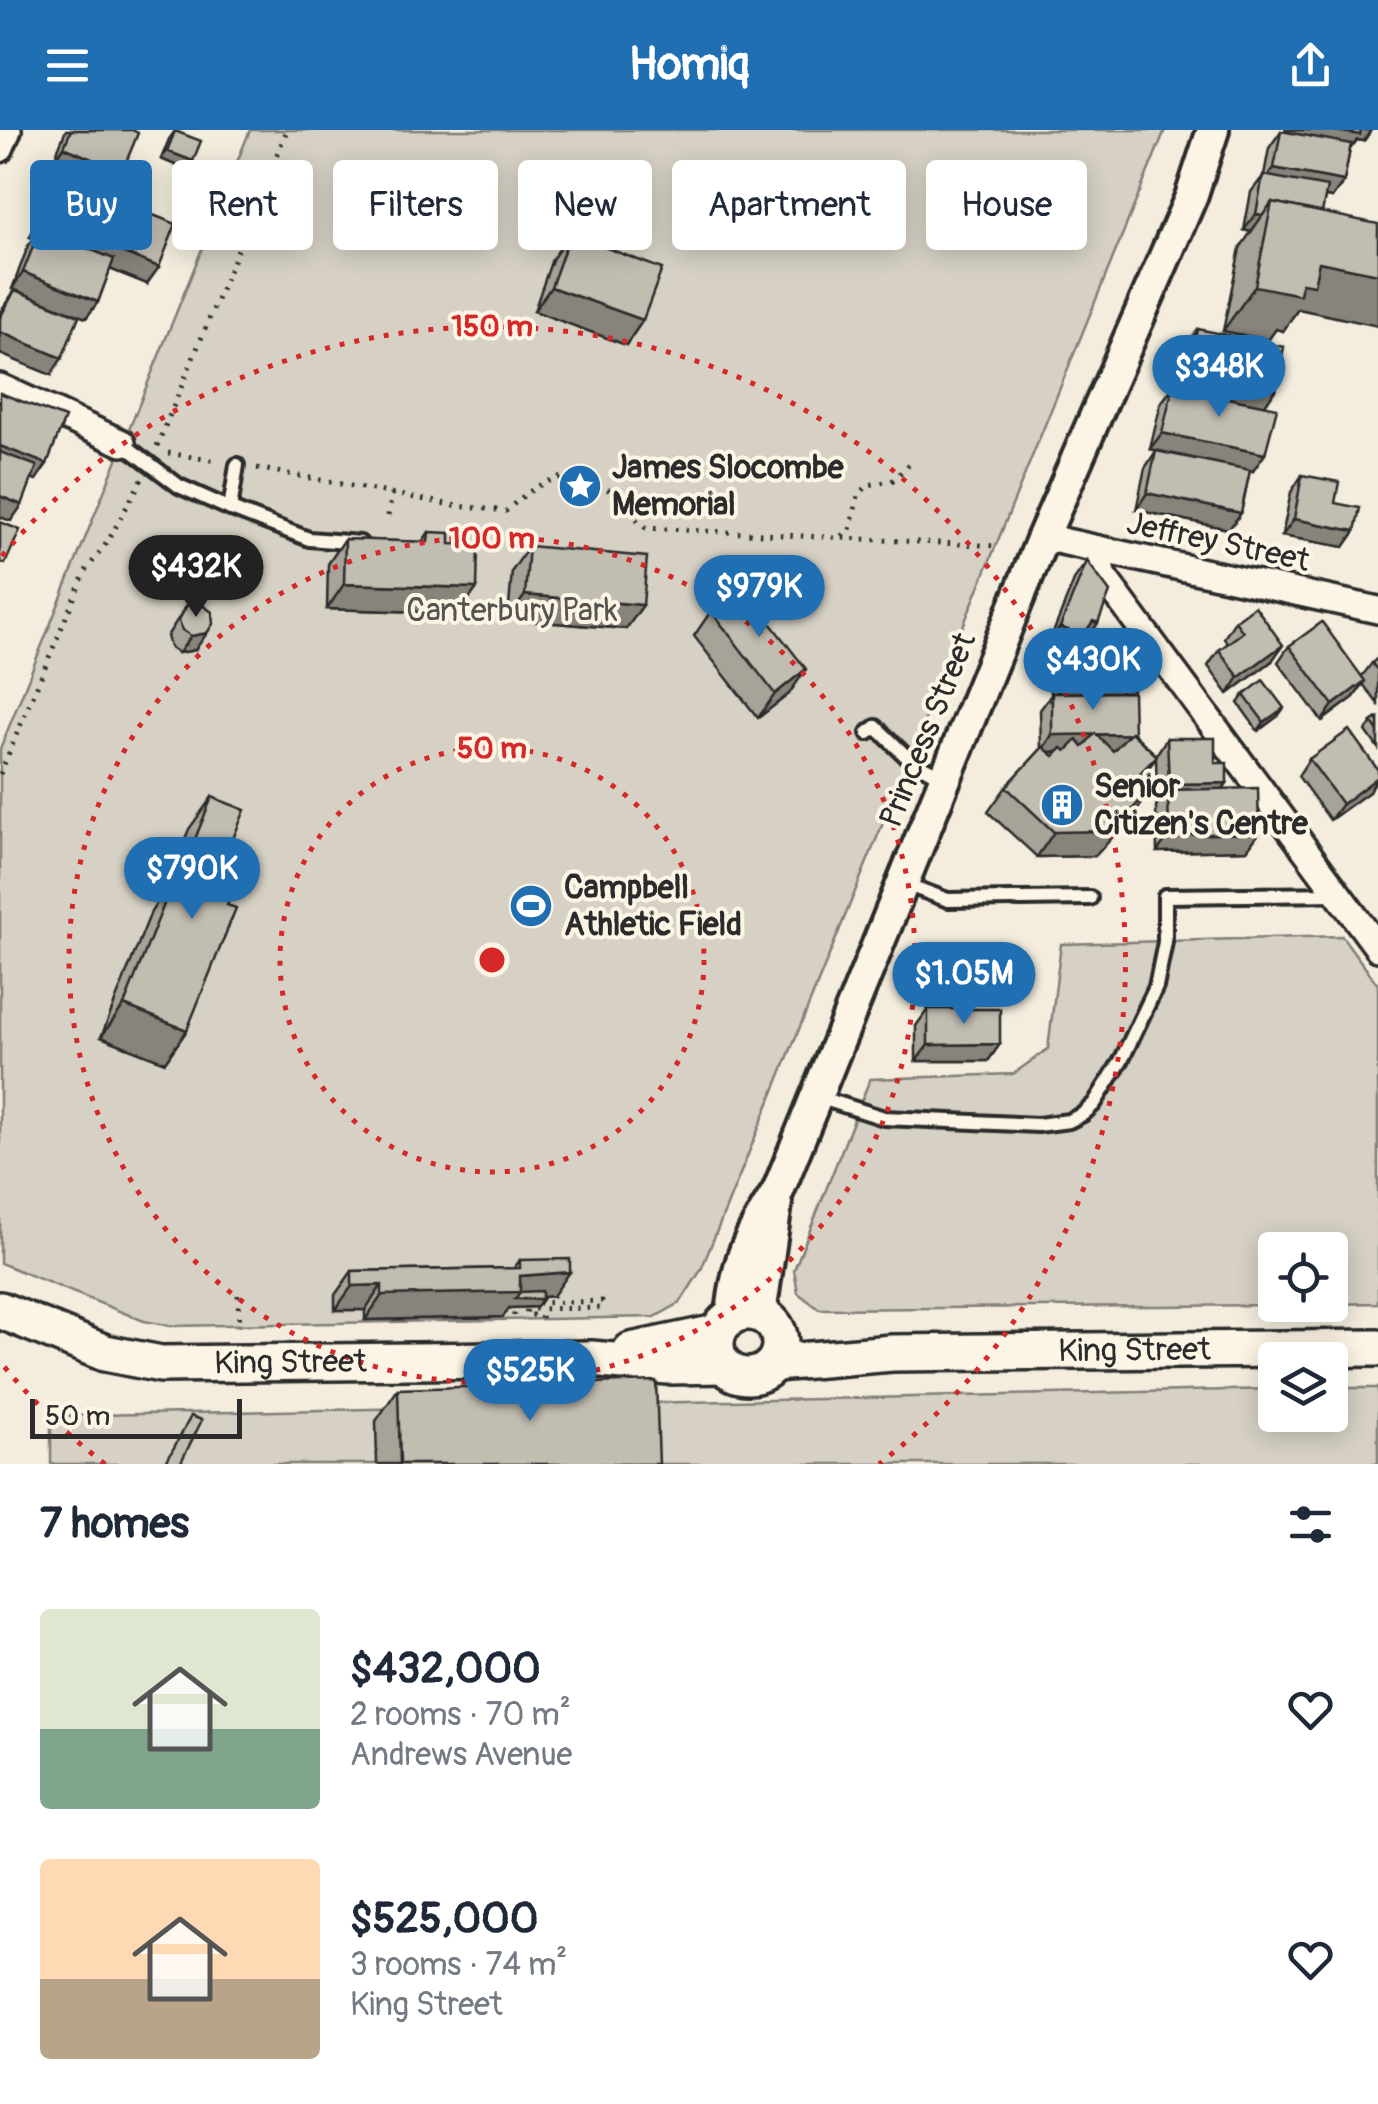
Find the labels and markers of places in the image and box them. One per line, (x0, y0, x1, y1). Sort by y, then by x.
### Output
pin: $348K (1149, 335, 1289, 420)
place label: James Slocombe Memorial (612, 448, 845, 525)
place icon: James Slocombe Memorial (557, 463, 603, 509)
pin: $432K (126, 535, 266, 620)
pin: $979K (689, 555, 829, 640)
pin: $430K (1023, 628, 1163, 713)
place label: Senior Citizen's Centre (1094, 767, 1309, 844)
building icon: Senior Citizen's Centre (1039, 782, 1085, 828)
pin: $790K (122, 837, 262, 922)
place label: Campbell Athletic Field (564, 868, 742, 945)
sports icon: Campbell Athletic Field (508, 883, 554, 929)
centre of rings (474, 942, 510, 978)
pin: $1.05M (883, 942, 1045, 1027)
pin: $525K (460, 1339, 600, 1424)

